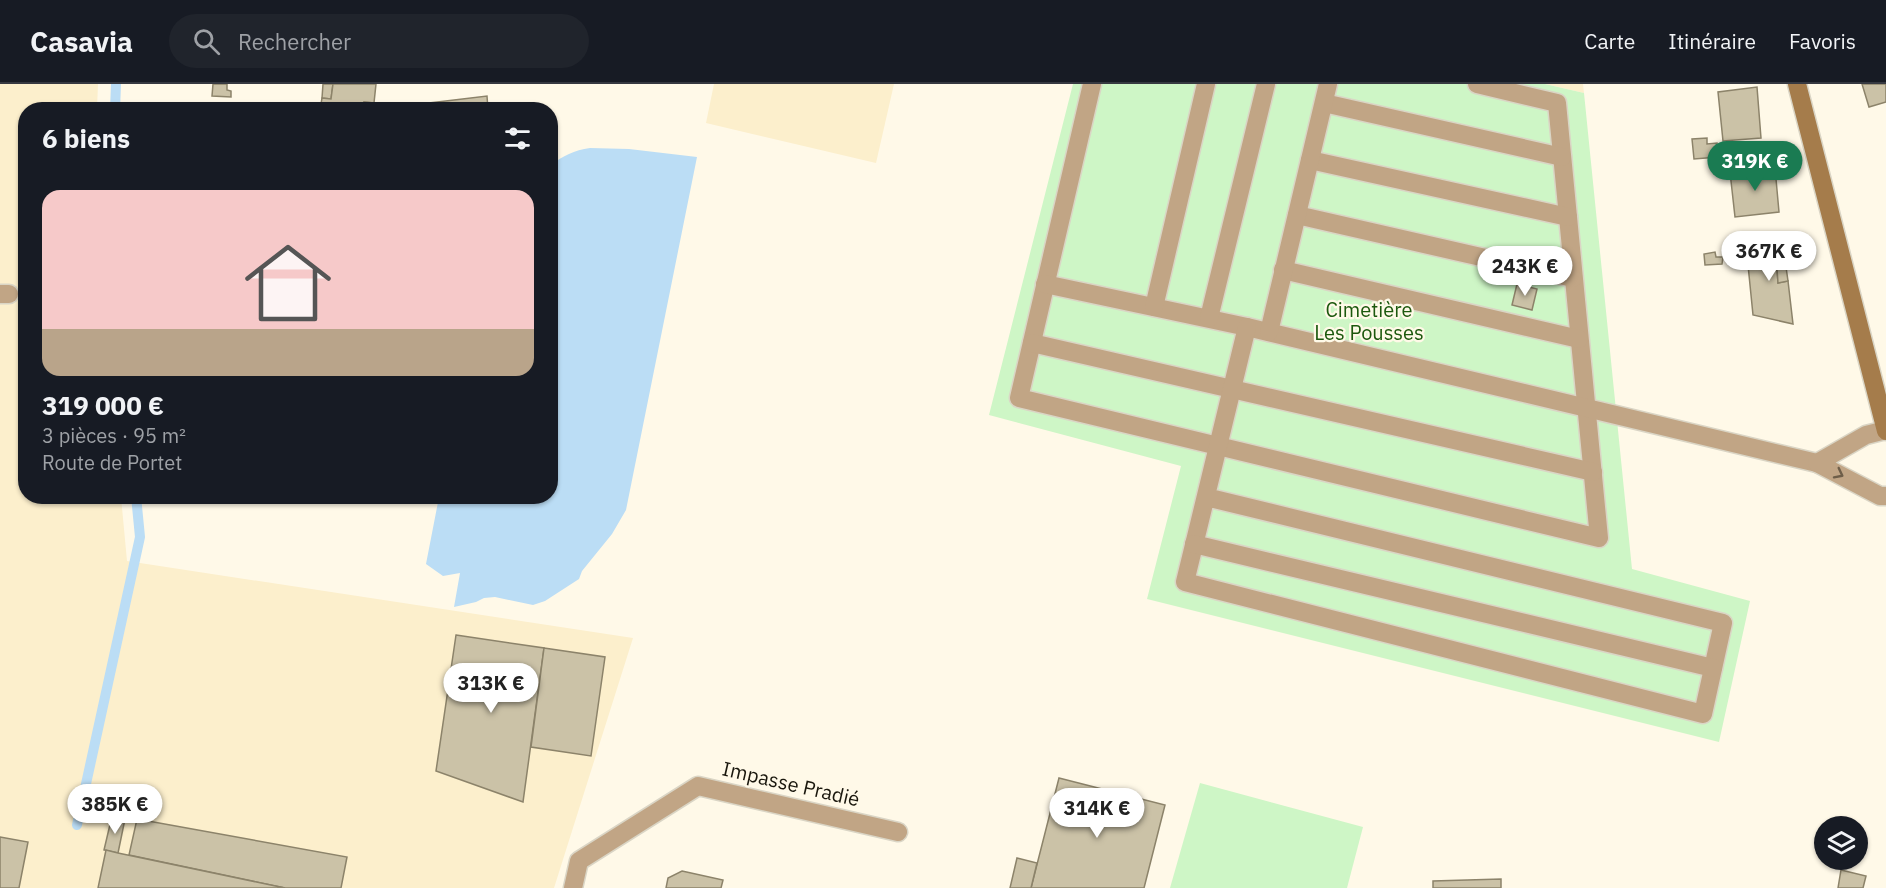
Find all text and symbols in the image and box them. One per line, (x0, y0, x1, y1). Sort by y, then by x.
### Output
search box (169, 14, 589, 68)
text: Casavia (30, 23, 133, 60)
icon: search (190, 25, 223, 58)
text: Rechercher (238, 27, 351, 56)
text: Carte (1584, 27, 1635, 55)
text: Itinéraire (1668, 27, 1756, 55)
text: Favoris (1789, 27, 1856, 55)
text: 6 biens (42, 121, 130, 155)
icon: filters (501, 122, 534, 155)
pin: 319K € (1706, 141, 1804, 192)
text: 319K € (1721, 147, 1789, 174)
icon: home (234, 229, 342, 337)
pin: 367K € (1720, 231, 1818, 282)
text: 367K € (1735, 237, 1803, 264)
pin: 243K € (1476, 246, 1574, 297)
text: 243K € (1491, 252, 1559, 279)
park label: Cimetière Les Pousses (1314, 296, 1424, 346)
text: 319 000 € (42, 388, 164, 422)
text: 3 pièces · 95 m² (42, 422, 186, 449)
text: Route de Portet (42, 449, 182, 476)
one-way arrow (1832, 467, 1843, 478)
pin: 313K € (442, 663, 540, 714)
text: 313K € (457, 669, 525, 696)
street label: Impasse Pradié (720, 755, 862, 812)
pin: 385K € (66, 784, 164, 835)
pin: 314K € (1048, 788, 1146, 839)
text: 385K € (81, 790, 149, 817)
text: 314K € (1063, 794, 1131, 821)
map controls (1814, 816, 1868, 870)
button: layers (1814, 816, 1868, 870)

